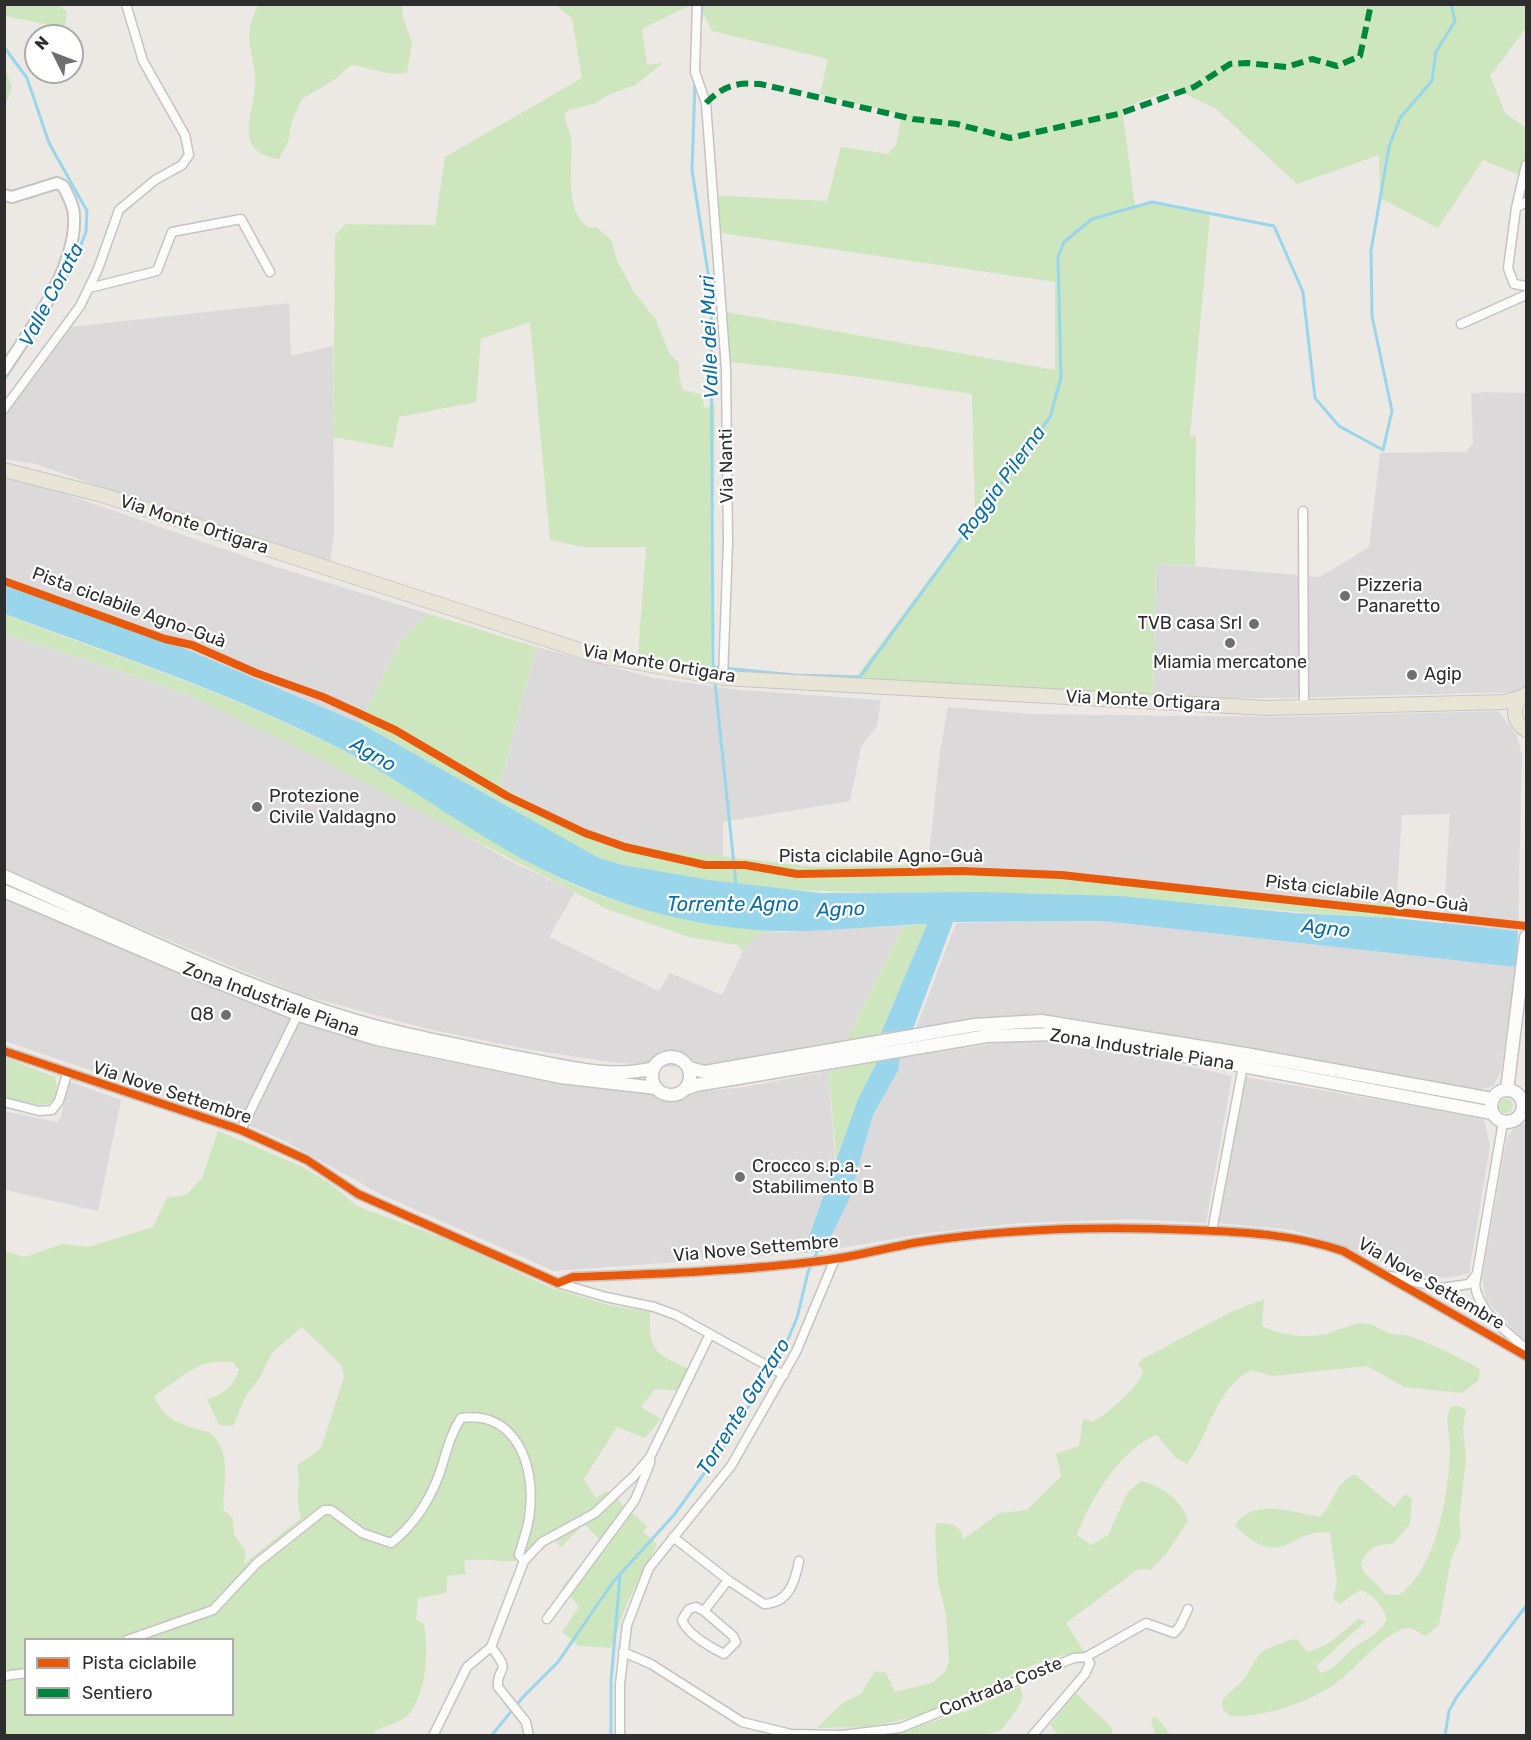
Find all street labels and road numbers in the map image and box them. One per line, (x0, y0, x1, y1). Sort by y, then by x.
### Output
street label: Via Nanti (716, 428, 738, 504)
street label: Via Monte Ortigara (117, 491, 271, 559)
street label: Pista ciclabile Agno-Guà (29, 563, 229, 653)
street label: Via Monte Ortigara (581, 640, 737, 688)
street label: Via Monte Ortigara (1065, 686, 1221, 716)
street label: Pista ciclabile Agno-Guà (779, 846, 983, 868)
street label: Pista ciclabile Agno-Guà (1264, 871, 1470, 917)
street label: Zona Industriale Piana (180, 958, 362, 1042)
street label: Zona Industriale Piana (1048, 1025, 1236, 1075)
street label: Via Nove Settembre (90, 1057, 254, 1129)
street label: Via Nove Settembre (672, 1231, 840, 1267)
street label: Via Nove Settembre (1354, 1233, 1508, 1335)
street label: Contrada Coste (936, 1653, 1066, 1721)

